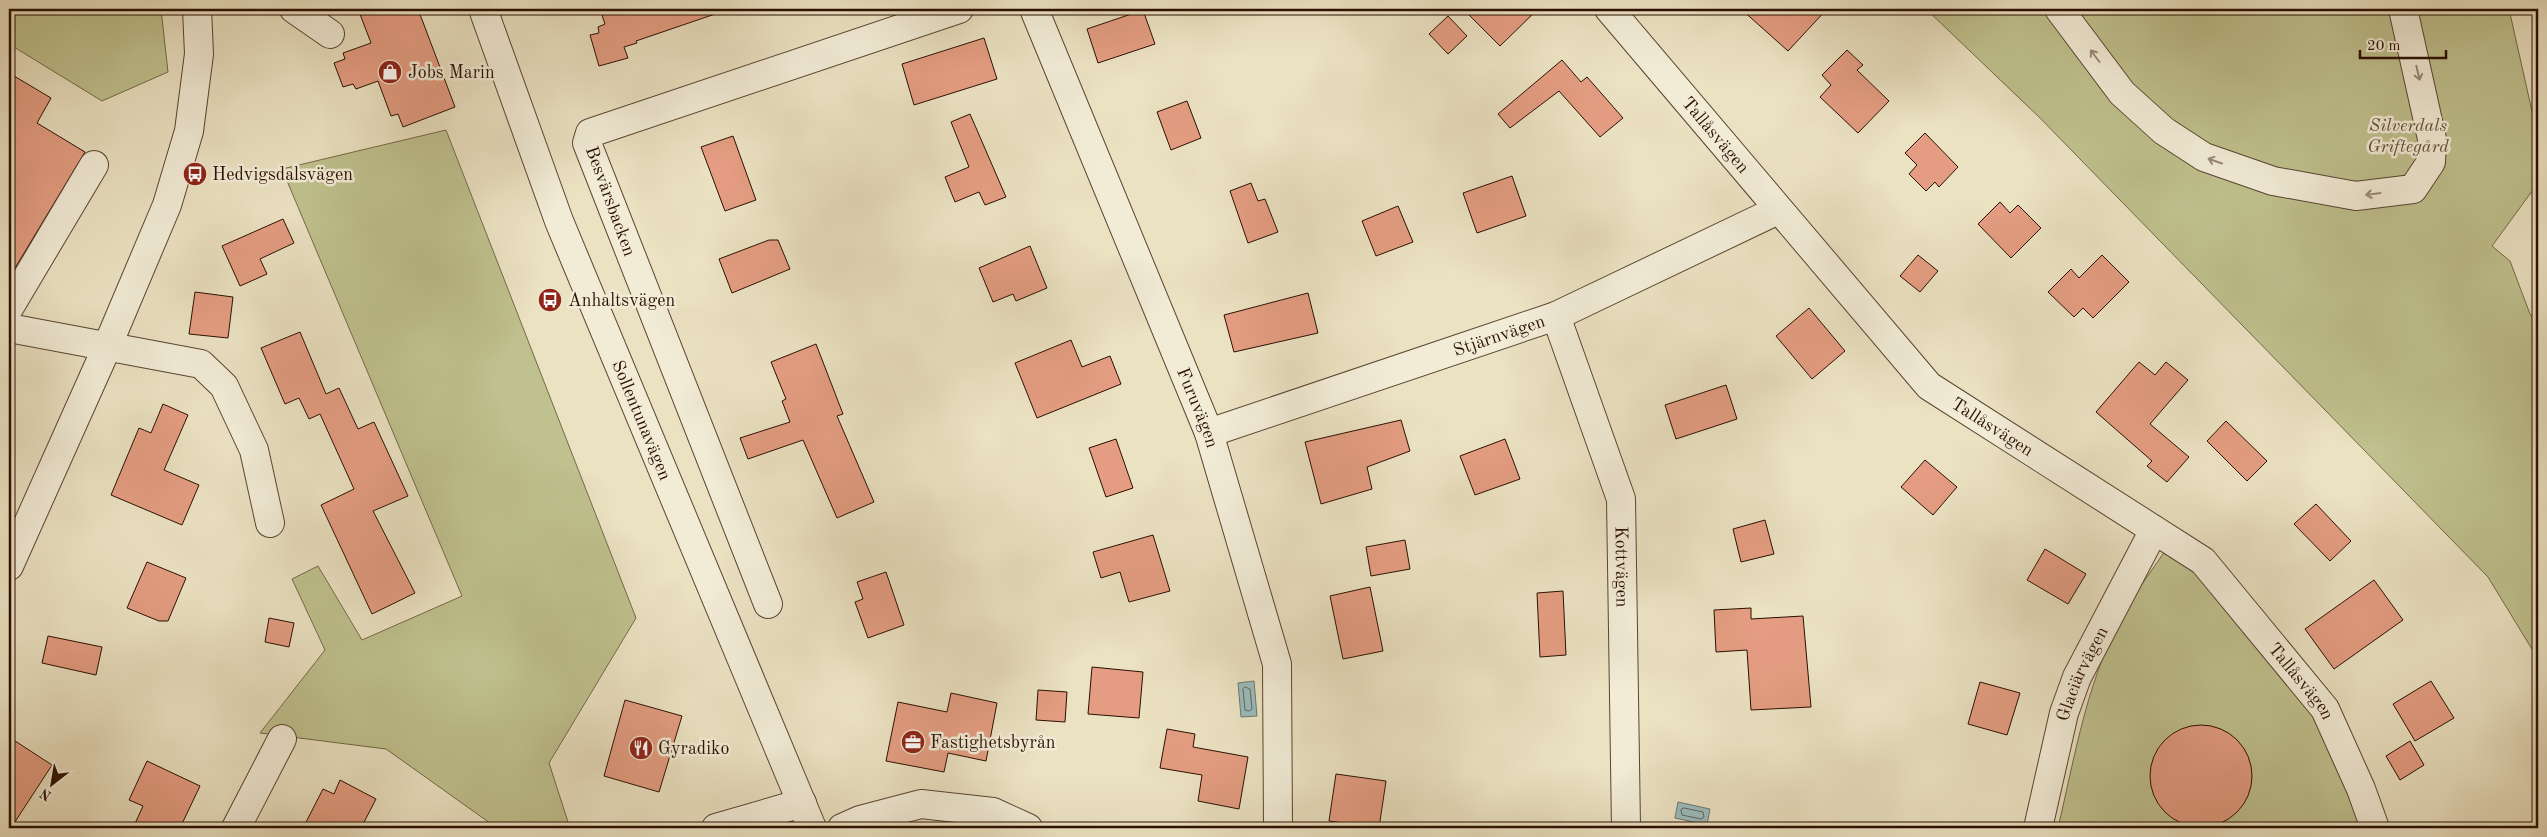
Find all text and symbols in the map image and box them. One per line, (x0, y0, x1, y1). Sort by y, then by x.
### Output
scale bar (2360, 28, 2446, 60)
text: 20 m (2367, 39, 2401, 54)
one-way arrow (2089, 50, 2100, 63)
shop icon: Jobs Marin (377, 59, 403, 85)
place label: Jobs Marin (408, 64, 495, 82)
one-way arrow (2414, 65, 2423, 81)
street label: Tallåsvägen (1678, 94, 1752, 177)
park label: Silverdals Griftegård (2367, 117, 2449, 156)
street label: Besvärsbacken (582, 144, 638, 259)
one-way arrow (2208, 156, 2224, 165)
bus stop icon: Hedvigsdalsvägen (182, 161, 208, 187)
place label: Hedvigsdalsvägen (212, 166, 353, 184)
one-way arrow (2365, 189, 2381, 199)
bus stop icon: Anhaltsvägen (537, 287, 563, 313)
place label: Anhaltsvägen (568, 292, 676, 310)
street label: Stjärnvägen (1451, 312, 1548, 360)
street label: Sollentunavägen (608, 358, 674, 483)
street label: Furuvägen (1173, 365, 1221, 450)
street label: Tallåsvägen (1948, 395, 2037, 460)
street label: Kottvägen (1611, 526, 1631, 608)
street label: Glaciärvägen (2054, 624, 2112, 723)
street label: Tallåsvägen (2264, 640, 2337, 723)
office icon: Fastighetsbyrån (900, 729, 926, 755)
place label: Fastighetsbyrån (930, 734, 1056, 752)
restaurant icon: Gyradiko (628, 735, 654, 761)
place label: Gyradiko (658, 740, 729, 758)
north arrow (28, 760, 78, 810)
text: N (37, 785, 54, 803)

